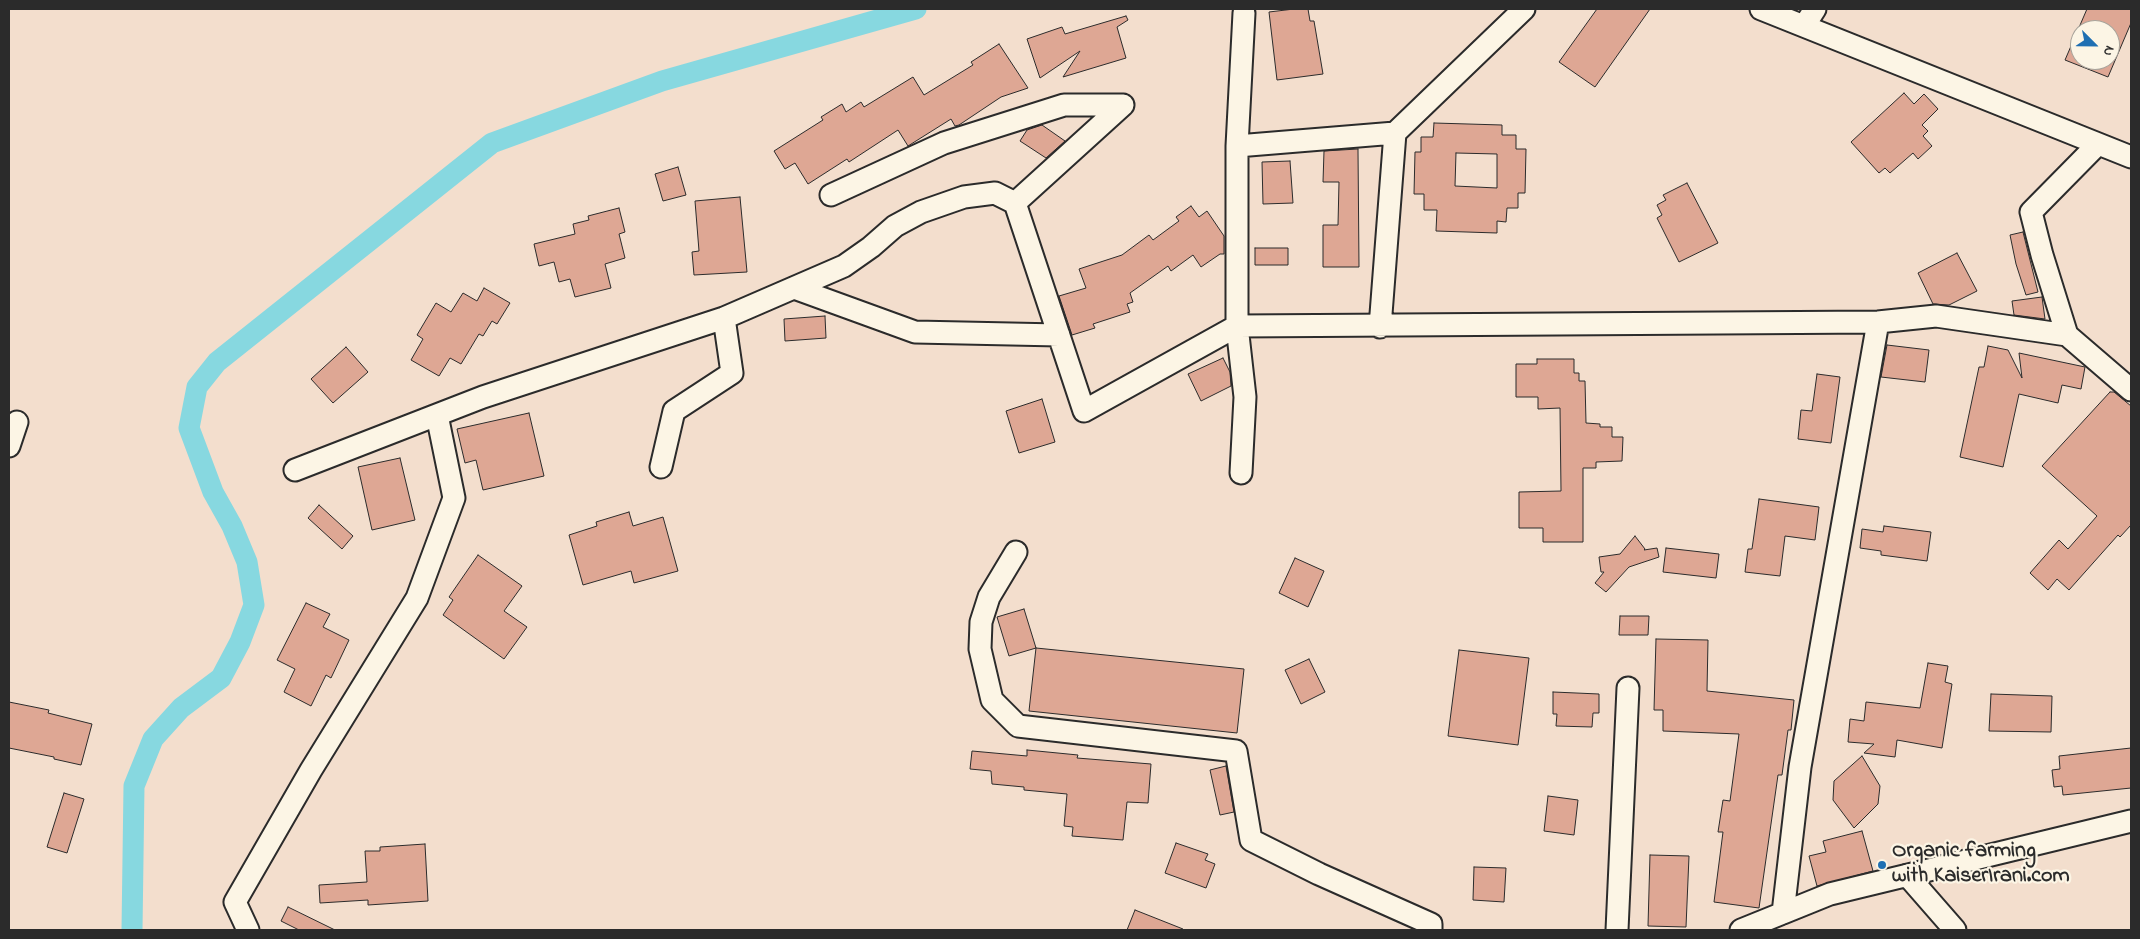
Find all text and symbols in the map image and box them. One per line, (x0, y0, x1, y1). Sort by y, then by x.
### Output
north arrow (2070, 20, 2120, 70)
text: N (2097, 42, 2120, 59)
place label: Organic farming with KaiserIrani.com (1892, 839, 2070, 890)
marker: Organic farming with KaiserIrani.com (1876, 859, 1888, 871)

